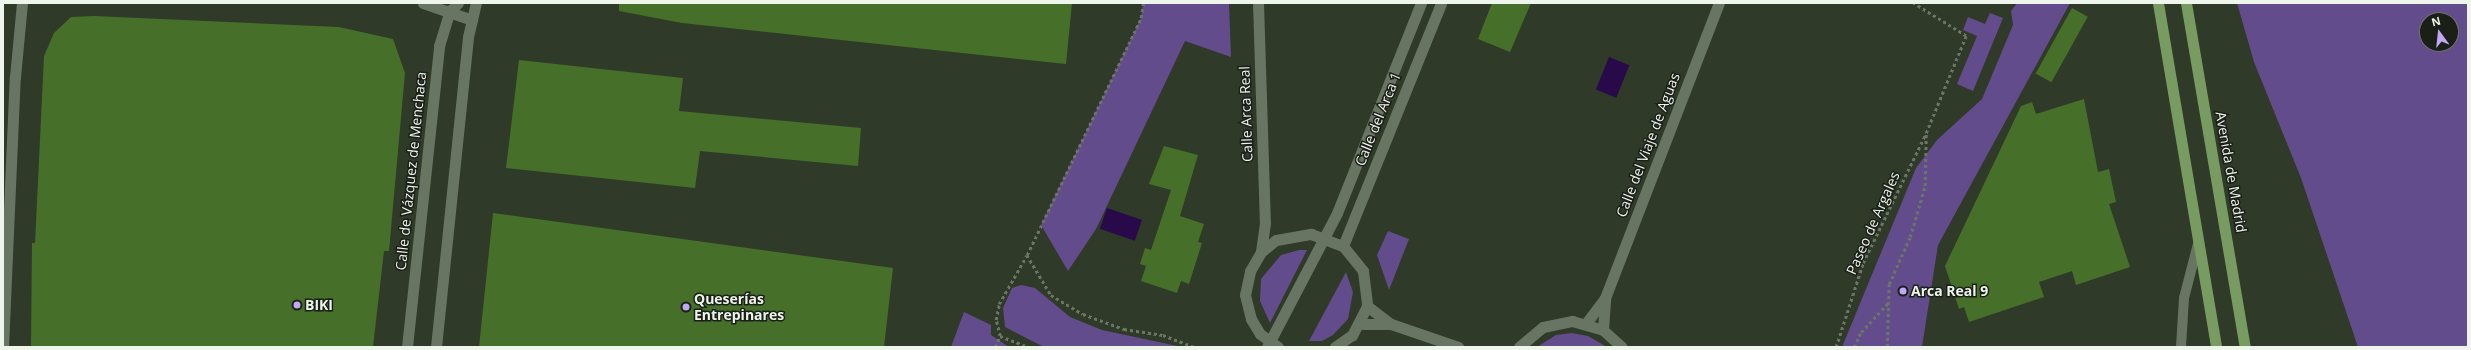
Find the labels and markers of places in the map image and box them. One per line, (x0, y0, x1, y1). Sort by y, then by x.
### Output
place label: Arca Real 9 (1911, 283, 1988, 299)
marker: Arca Real 9 (1898, 286, 1908, 296)
place label: Queserías Entrepinares (694, 291, 784, 324)
place label: BIKI (305, 297, 333, 313)
marker: BIKI (292, 300, 302, 310)
marker: Queserías Entrepinares (681, 302, 691, 312)

